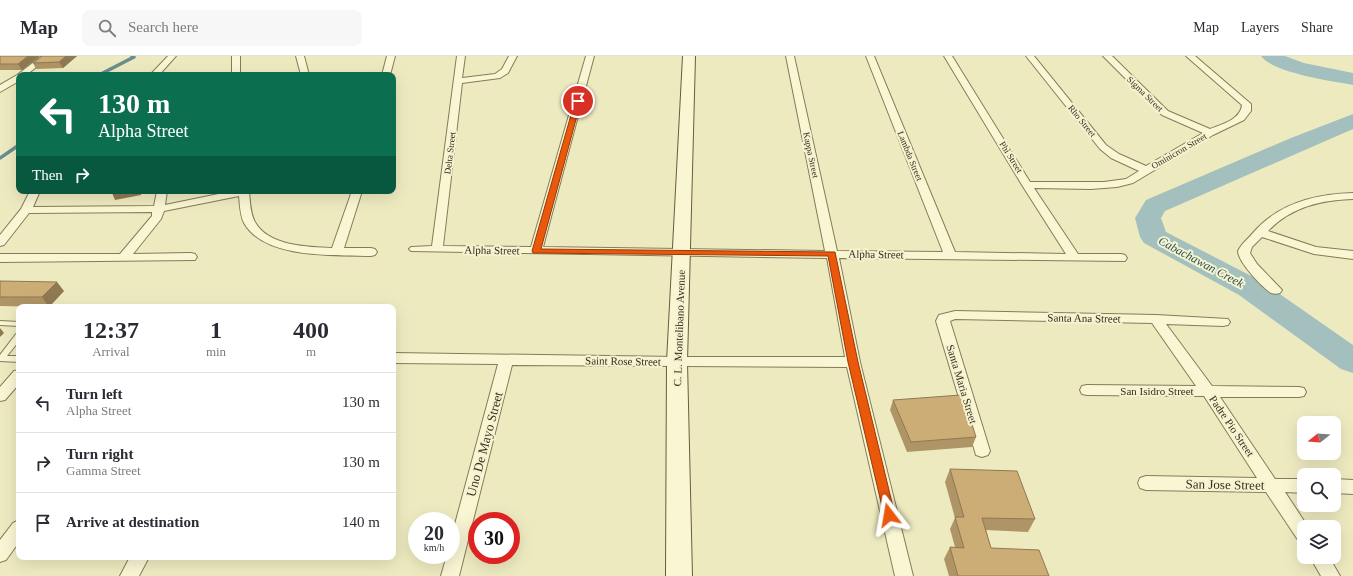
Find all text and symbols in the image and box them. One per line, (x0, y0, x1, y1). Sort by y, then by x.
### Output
search box (82, 10, 362, 46)
text: Map (20, 17, 58, 38)
icon: search (96, 17, 118, 39)
text: Search here (128, 19, 198, 35)
text: Map (1193, 20, 1219, 35)
text: Layers (1241, 20, 1279, 35)
text: Share (1301, 20, 1333, 35)
street label: Sigma Street (1125, 74, 1165, 114)
pin (561, 84, 595, 118)
icon: left (32, 88, 84, 140)
text: 130 m (98, 88, 170, 119)
icon: arrive (567, 90, 589, 112)
street label: Rho Street (1066, 103, 1098, 139)
text: Alpha Street (98, 121, 188, 141)
street label: Lambda Street (895, 130, 925, 183)
street label: Delta Street (442, 131, 458, 175)
street label: Kappa Street (801, 131, 821, 179)
street label: Ominicron Street (1150, 131, 1209, 171)
street label: Phi Street (997, 139, 1025, 175)
icon: right (71, 164, 93, 186)
text: Then (32, 167, 63, 183)
water label: Cabachawan Creek (1156, 234, 1247, 291)
street label: Alpha Street (464, 244, 520, 256)
street label: Alpha Street (848, 248, 904, 260)
street label: C. L. Montelibano Avenue (671, 269, 687, 387)
street label: Santa Ana Street (1047, 311, 1121, 325)
text: 12:37 (83, 317, 139, 343)
text: 1 (210, 317, 222, 343)
text: 400 (293, 317, 329, 343)
street label: Santa Maria Street (944, 343, 980, 425)
text: Arrival (92, 344, 130, 359)
text: min (206, 344, 226, 359)
text: m (306, 344, 316, 359)
street label: Saint Rose Street (585, 354, 661, 368)
street label: San Isidro Street (1120, 385, 1194, 397)
text: Turn left (66, 386, 123, 402)
street label: Uno De Mayo Street (463, 390, 506, 498)
icon: left (32, 392, 54, 414)
street label: Padre Pio Street (1207, 393, 1257, 459)
text: 130 m (342, 394, 380, 410)
text: Alpha Street (66, 403, 131, 418)
north arrow (1297, 416, 1341, 460)
map controls (1297, 416, 1341, 564)
text: Turn right (66, 446, 133, 462)
icon: right (32, 452, 54, 474)
text: 130 m (342, 454, 380, 470)
text: Gamma Street (66, 463, 141, 478)
button: search (1297, 468, 1341, 512)
street label: San Jose Street (1186, 476, 1265, 493)
position arrow (868, 494, 910, 536)
icon: arrive (32, 512, 54, 534)
speed limit sign: 30 (468, 512, 520, 564)
text: Arrive at destination (66, 514, 199, 530)
text: 140 m (342, 514, 380, 530)
button: layers (1297, 520, 1341, 564)
text: 20 (424, 522, 444, 544)
text: km/h (424, 542, 444, 553)

